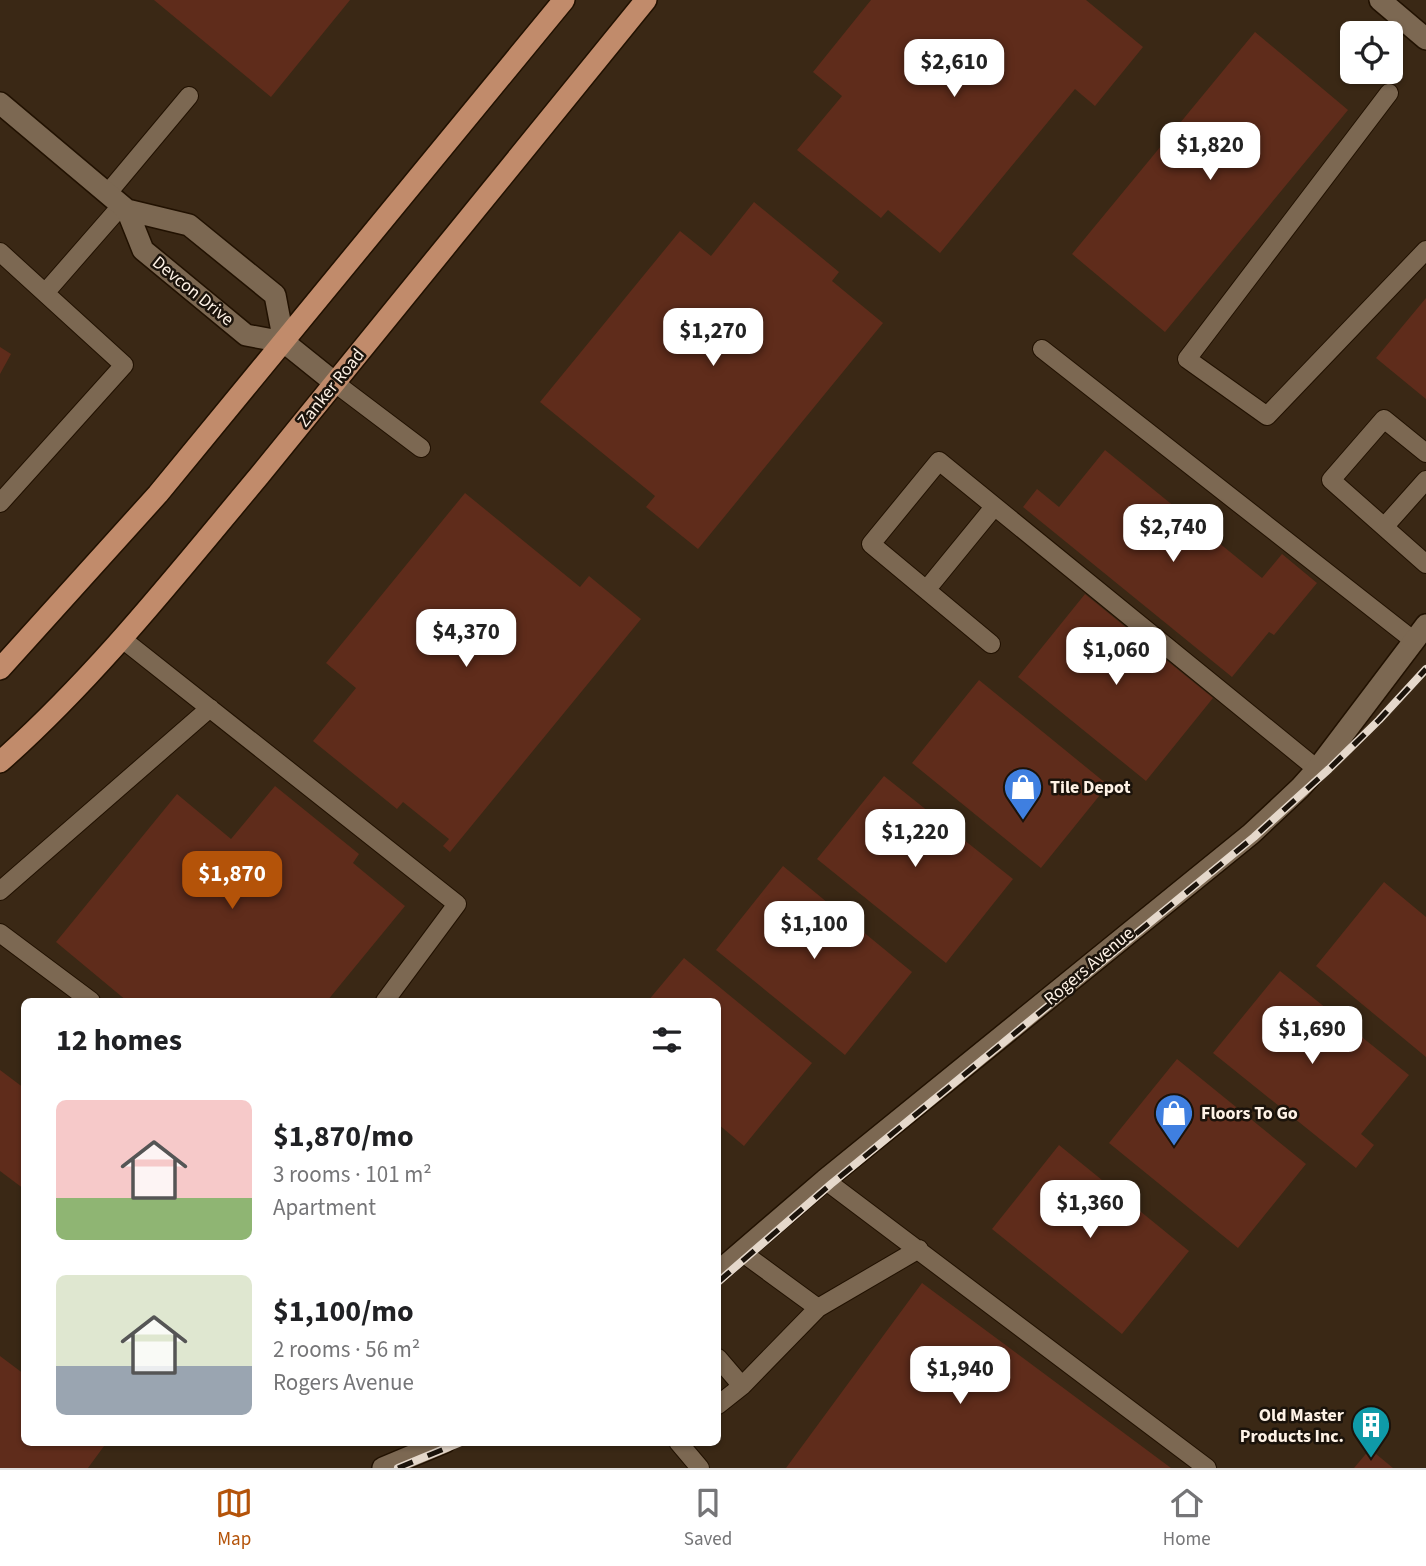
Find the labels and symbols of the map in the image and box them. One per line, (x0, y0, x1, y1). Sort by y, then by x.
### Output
pin: $2,610 (897, 40, 1011, 99)
pin: $1,820 (1153, 122, 1267, 182)
street label: Devcon Drive (147, 250, 239, 332)
pin: $1,270 (656, 308, 770, 368)
street label: Zanker Road (292, 343, 370, 433)
pin: $2,740 (1116, 504, 1230, 564)
pin: $4,370 (409, 610, 523, 669)
pin: $1,060 (1059, 628, 1173, 687)
shop icon: Tile Depot (1002, 766, 1044, 821)
place label: Tile Depot (1050, 775, 1131, 800)
pin: $1,220 (858, 810, 972, 869)
pin: $1,870 (175, 852, 289, 911)
pin: $1,100 (757, 902, 871, 961)
street label: Rogers Avenue (1039, 921, 1139, 1011)
pin: $1,690 (1255, 1006, 1369, 1066)
shop icon: Floors To Go (1153, 1092, 1195, 1147)
place label: Floors To Go (1201, 1101, 1298, 1126)
pin: $1,360 (1033, 1180, 1147, 1240)
pin: $1,940 (903, 1346, 1017, 1406)
place label: Old Master Products Inc. (1240, 1403, 1345, 1449)
building icon: Old Master Products Inc. (1350, 1404, 1392, 1459)

